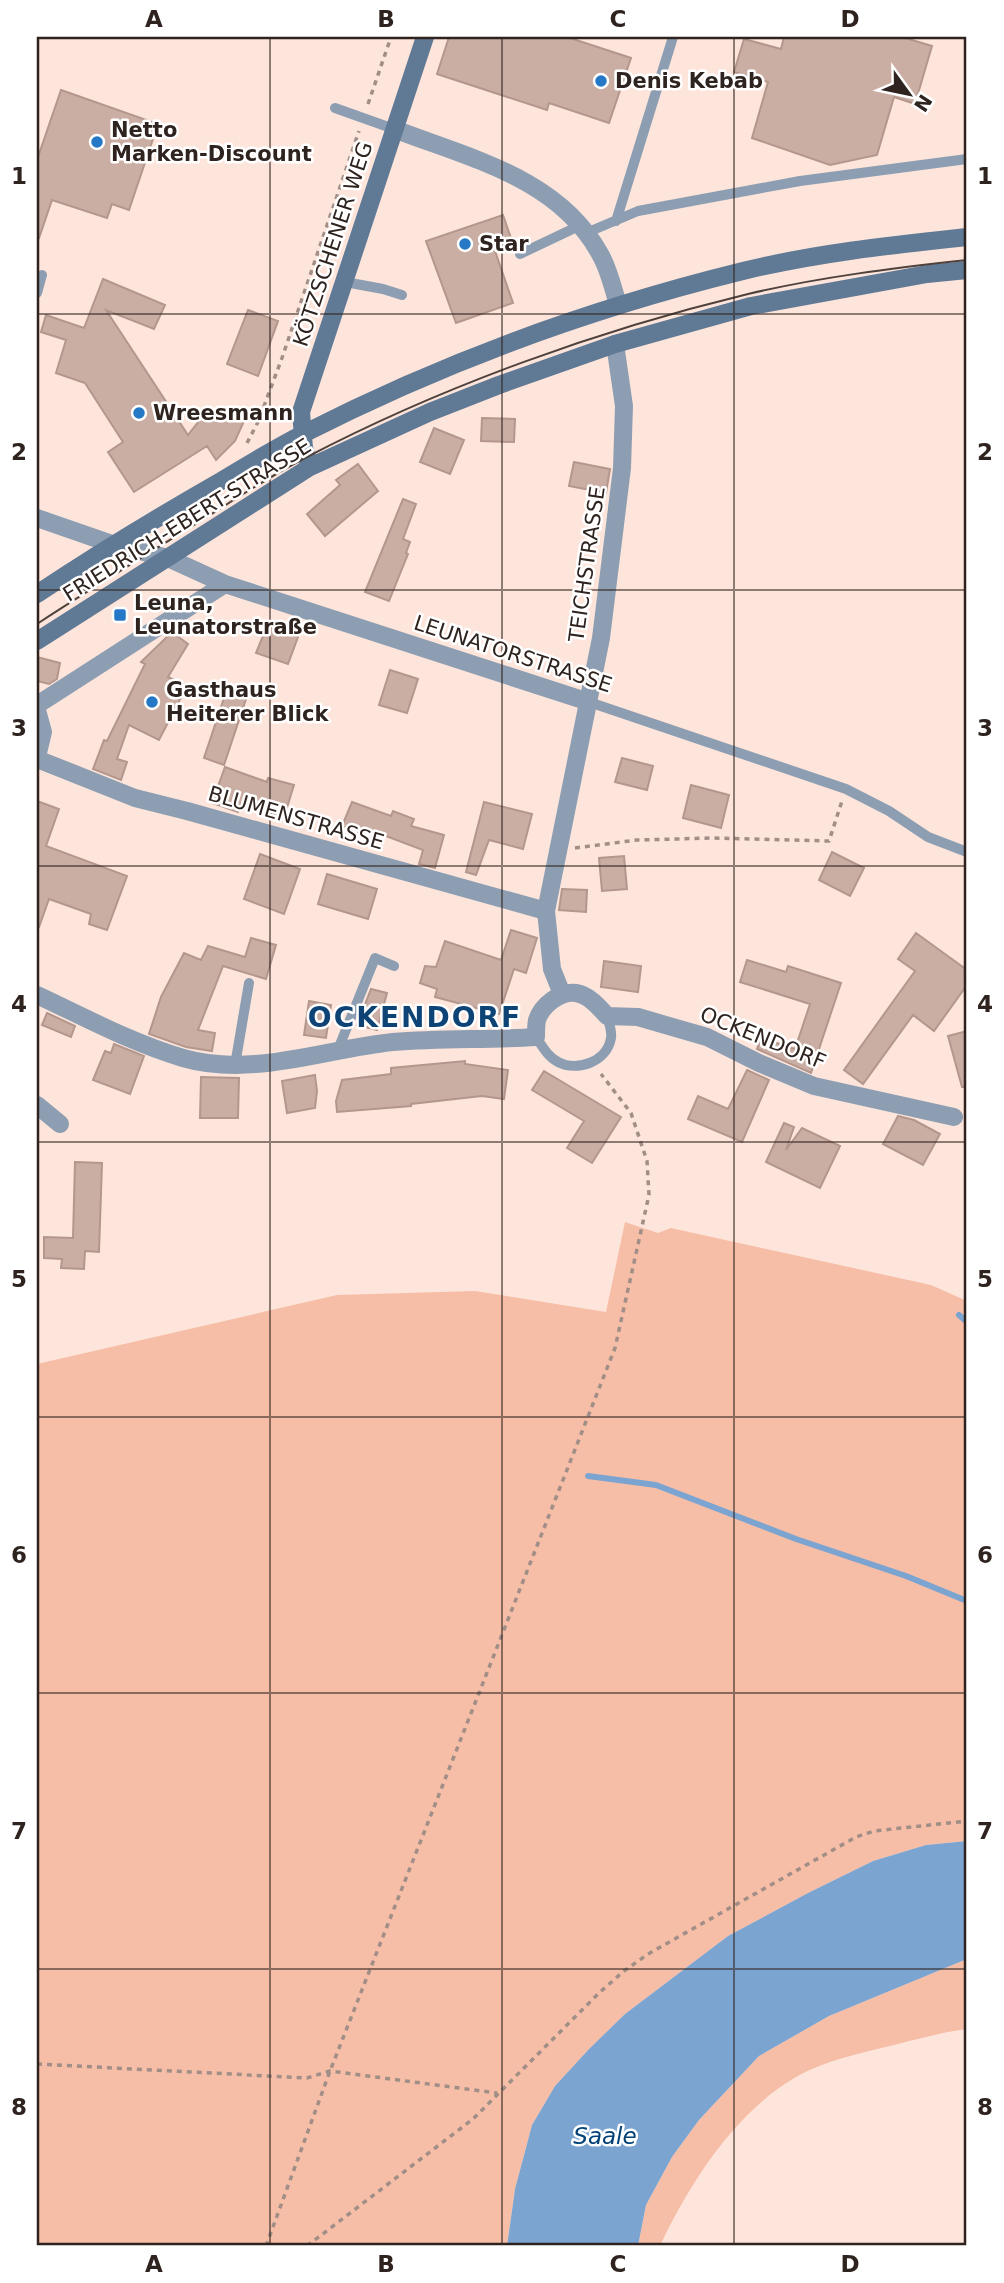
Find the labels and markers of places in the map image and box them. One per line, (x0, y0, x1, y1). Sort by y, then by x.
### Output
place label: Denis Kebab (615, 69, 763, 93)
marker: Denis Kebab (593, 73, 609, 89)
place label: Netto Marken-Discount (111, 118, 312, 166)
marker: Netto Marken-Discount (89, 134, 105, 150)
place label: Star (479, 232, 529, 256)
marker: Star (457, 236, 473, 252)
place label: Wreesmann (153, 401, 293, 425)
marker: Wreesmann (131, 405, 147, 421)
place label: Leuna, Leunatorstraße (134, 591, 317, 639)
marker: Leuna, Leunatorstraße (112, 607, 128, 623)
place label: Gasthaus Heiterer Blick (166, 678, 329, 726)
marker: Gasthaus Heiterer Blick (144, 694, 160, 710)

